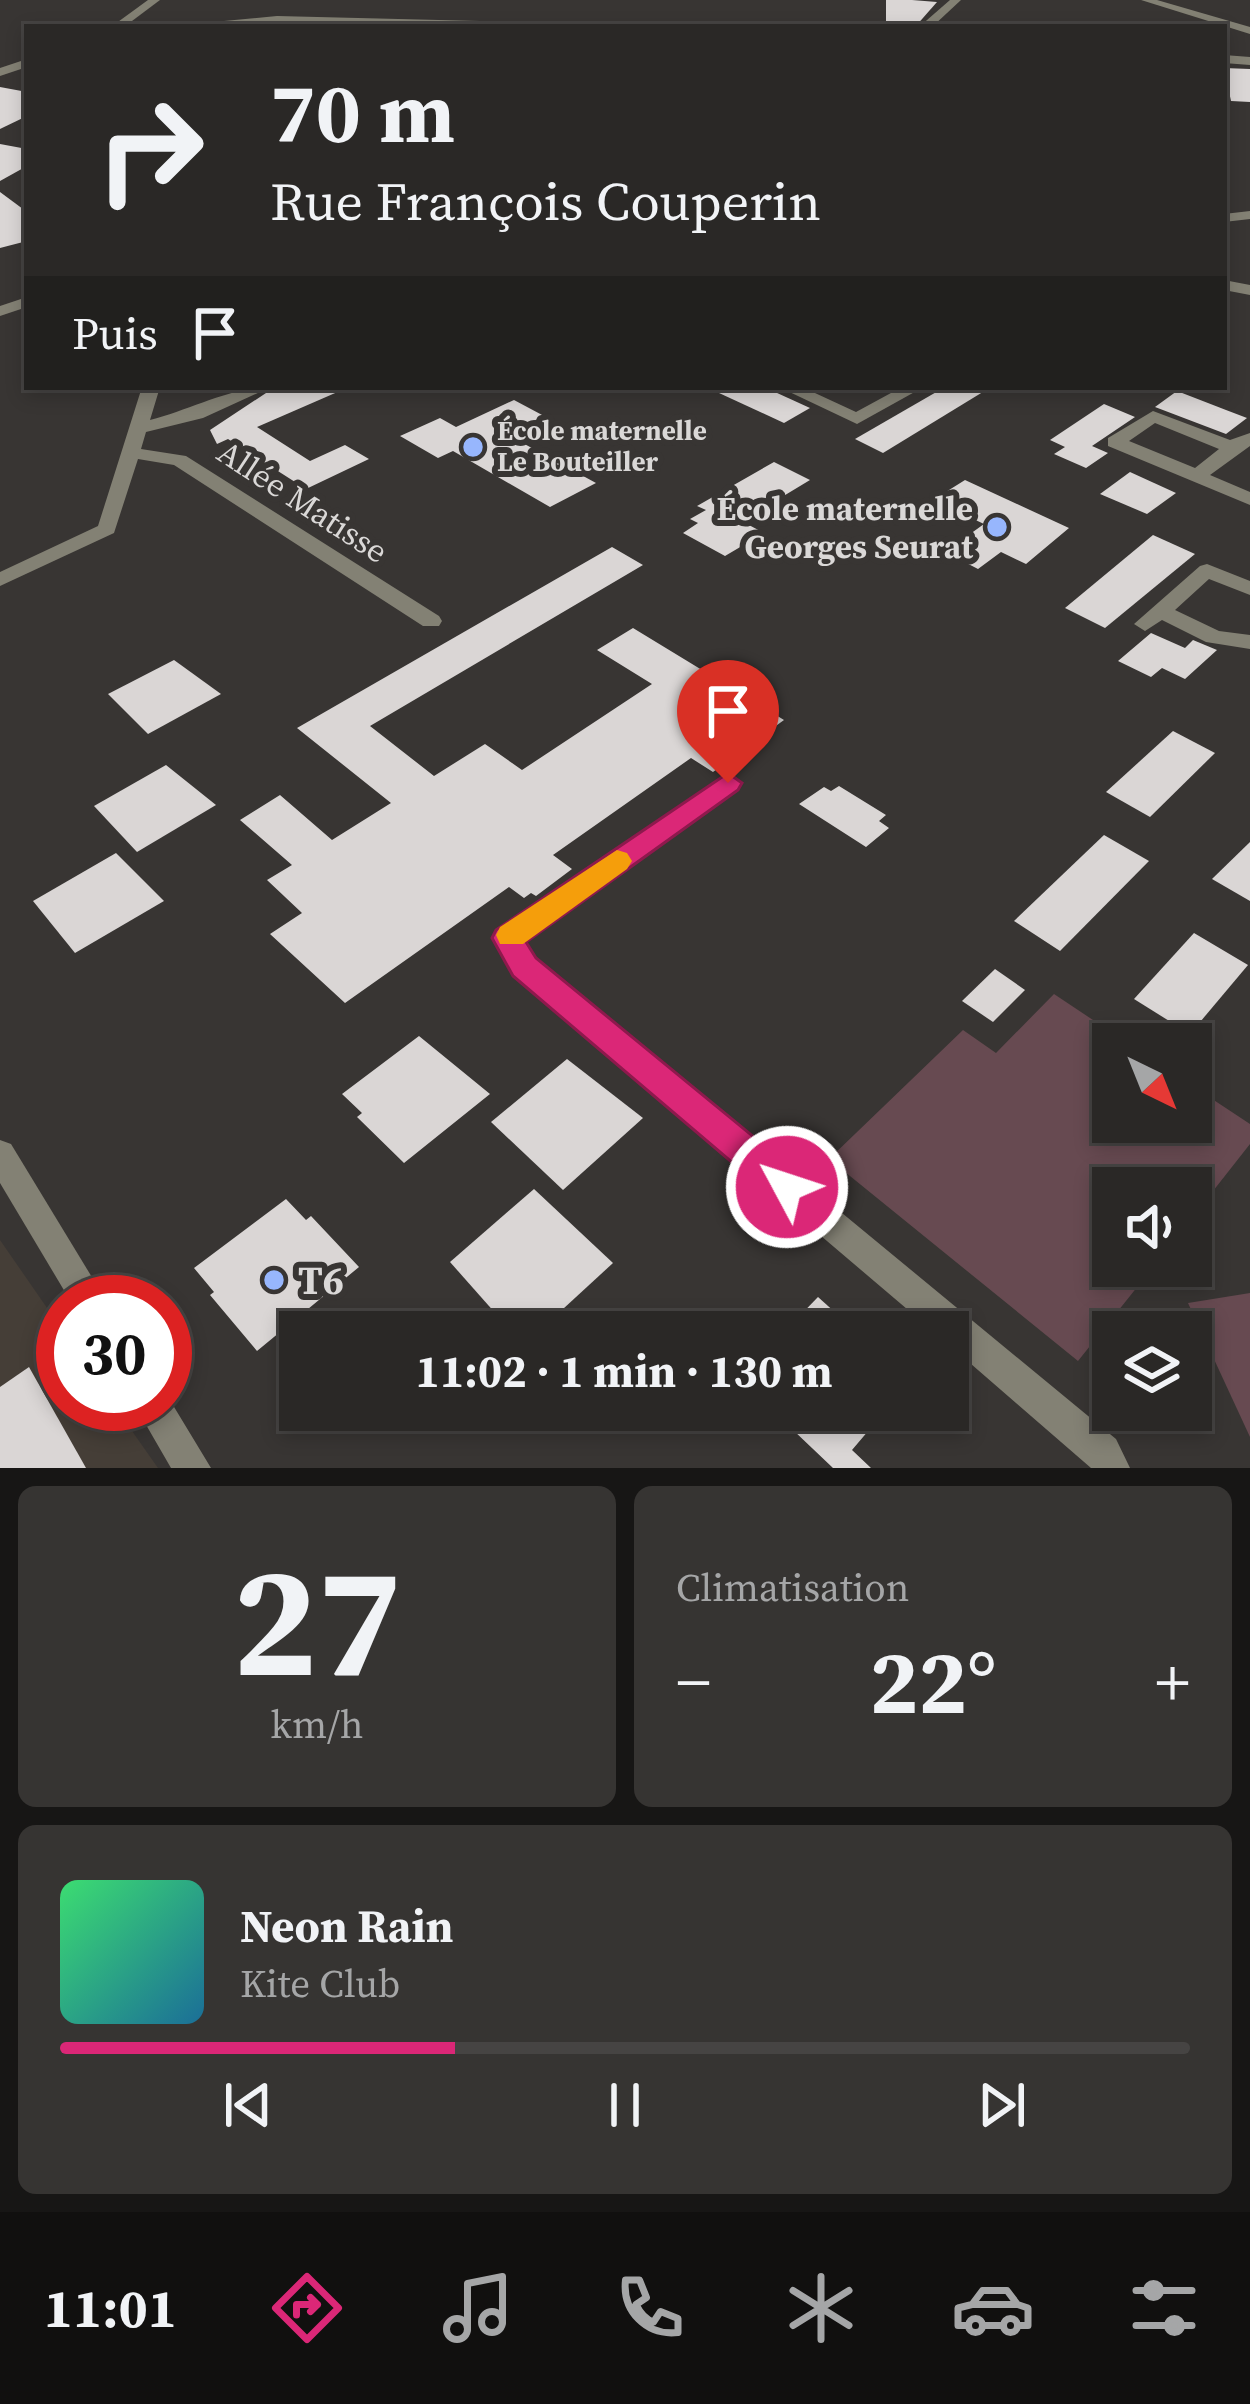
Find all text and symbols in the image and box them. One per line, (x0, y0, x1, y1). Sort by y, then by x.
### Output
text: 70 m (270, 55, 455, 170)
icon: right (72, 72, 228, 228)
text: Rue François Couperin (270, 164, 821, 238)
icon: arrive (182, 300, 248, 366)
text: Puis (72, 302, 158, 364)
place label: École maternelle Le Bouteiller (497, 412, 707, 480)
street label: Allée Matisse (209, 429, 397, 573)
marker: École maternelle Le Bouteiller (460, 434, 486, 460)
place label: École maternelle Georges Seurat (717, 486, 974, 569)
marker: École maternelle Georges Seurat (984, 514, 1010, 540)
pin (677, 660, 779, 783)
icon: arrive (695, 678, 761, 744)
north arrow (1092, 1023, 1212, 1143)
map controls (1092, 1023, 1212, 1431)
position arrow (724, 1124, 850, 1250)
button: sound (1092, 1167, 1212, 1287)
place label: T6 (298, 1254, 344, 1307)
marker: T6 (261, 1267, 287, 1293)
speed limit sign: 30 (36, 1275, 192, 1431)
button: layers (1092, 1311, 1212, 1431)
text: 11:02 · 1 min · 130 m (416, 1340, 832, 1402)
text: 27 (232, 1513, 402, 1727)
text: Climatisation (676, 1561, 909, 1614)
text: 22° (869, 1620, 997, 1743)
text: − (676, 1637, 711, 1727)
text: + (1155, 1637, 1190, 1727)
text: km/h (271, 1698, 363, 1751)
text: Neon Rain (240, 1895, 453, 1957)
text: Kite Club (240, 1957, 400, 2010)
icon: previous (215, 2072, 281, 2138)
icon: pause (592, 2072, 658, 2138)
icon: next (969, 2072, 1035, 2138)
icon: directions (265, 2266, 349, 2350)
icon: music (436, 2266, 520, 2350)
icon: phone (608, 2266, 692, 2350)
icon: climate (779, 2266, 863, 2350)
icon: car (951, 2266, 1035, 2350)
icon: filters (1122, 2266, 1206, 2350)
text: 11:01 (44, 2271, 177, 2345)

